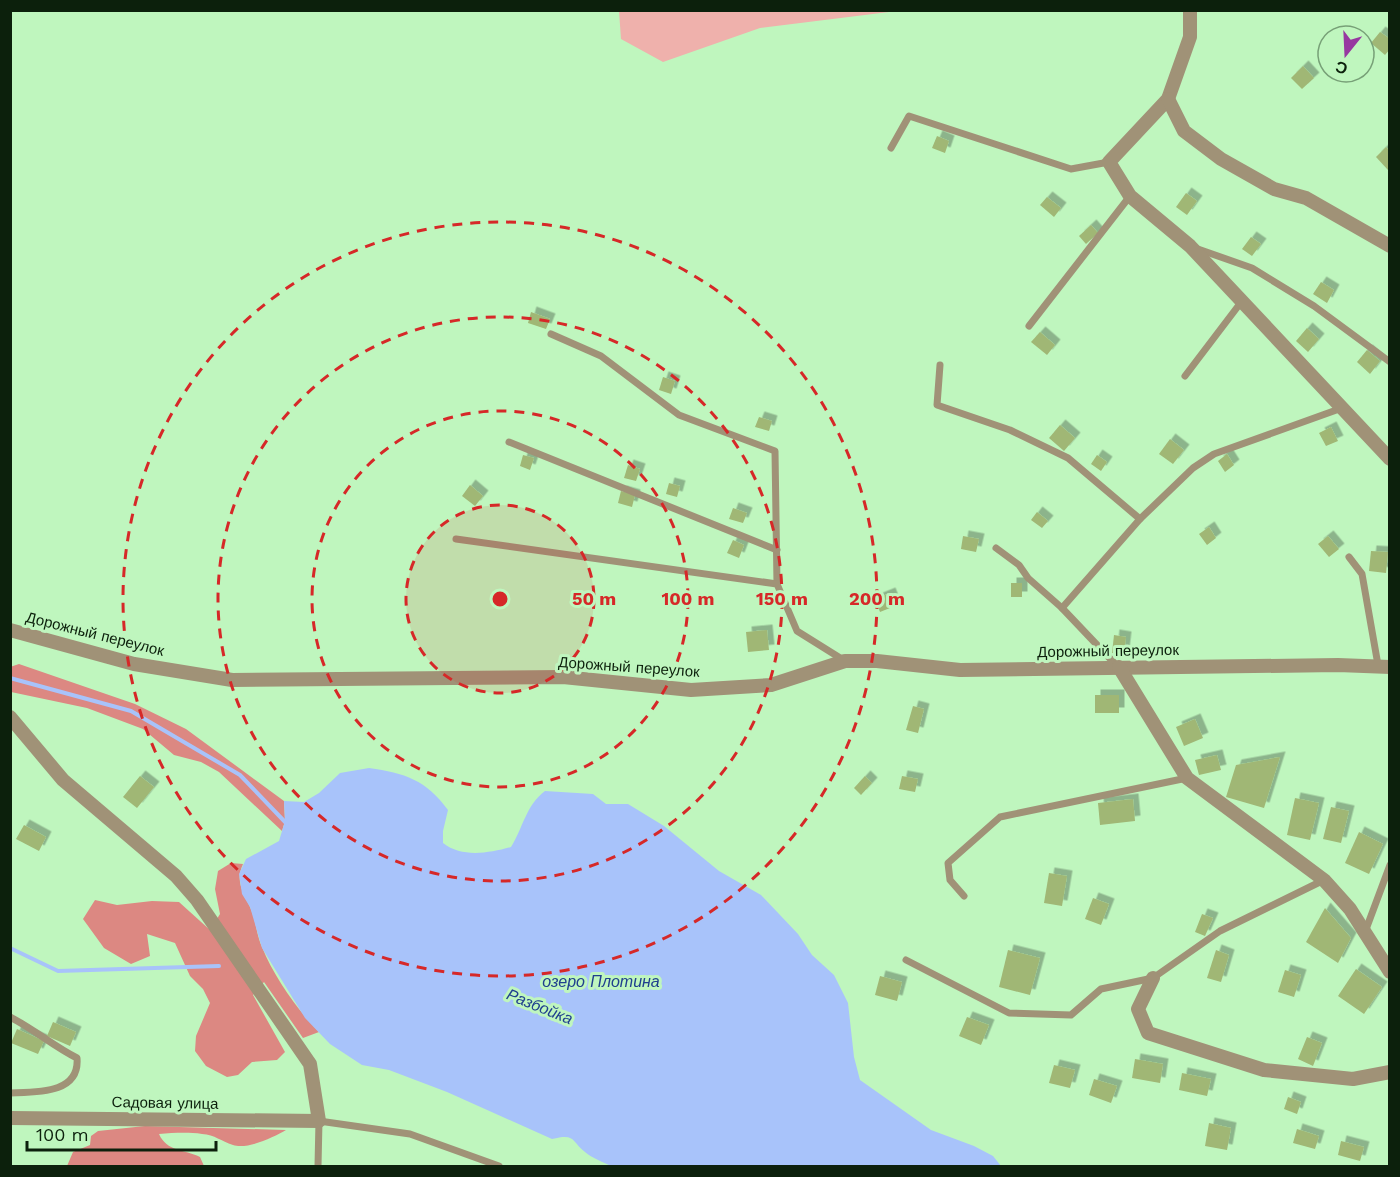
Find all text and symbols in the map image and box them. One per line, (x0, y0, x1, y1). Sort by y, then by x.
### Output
north arrow (1316, 24, 1376, 84)
text: С (1333, 57, 1350, 79)
text: 50 m (572, 588, 616, 609)
text: 100 m (661, 588, 715, 609)
text: 150 m (756, 588, 808, 609)
text: 200 m (849, 588, 905, 609)
centre of rings (490, 589, 510, 609)
street label: Дорожный переулок (24, 608, 166, 660)
street label: Дорожный переулок (1037, 641, 1179, 661)
street label: Дорожный переулок (558, 653, 701, 681)
water label: озеро Плотина (542, 972, 660, 991)
water label: Разбойка (504, 985, 576, 1028)
street label: Садовая улица (111, 1093, 219, 1113)
scale bar (27, 1114, 216, 1152)
text: 100 m (36, 1124, 89, 1145)

